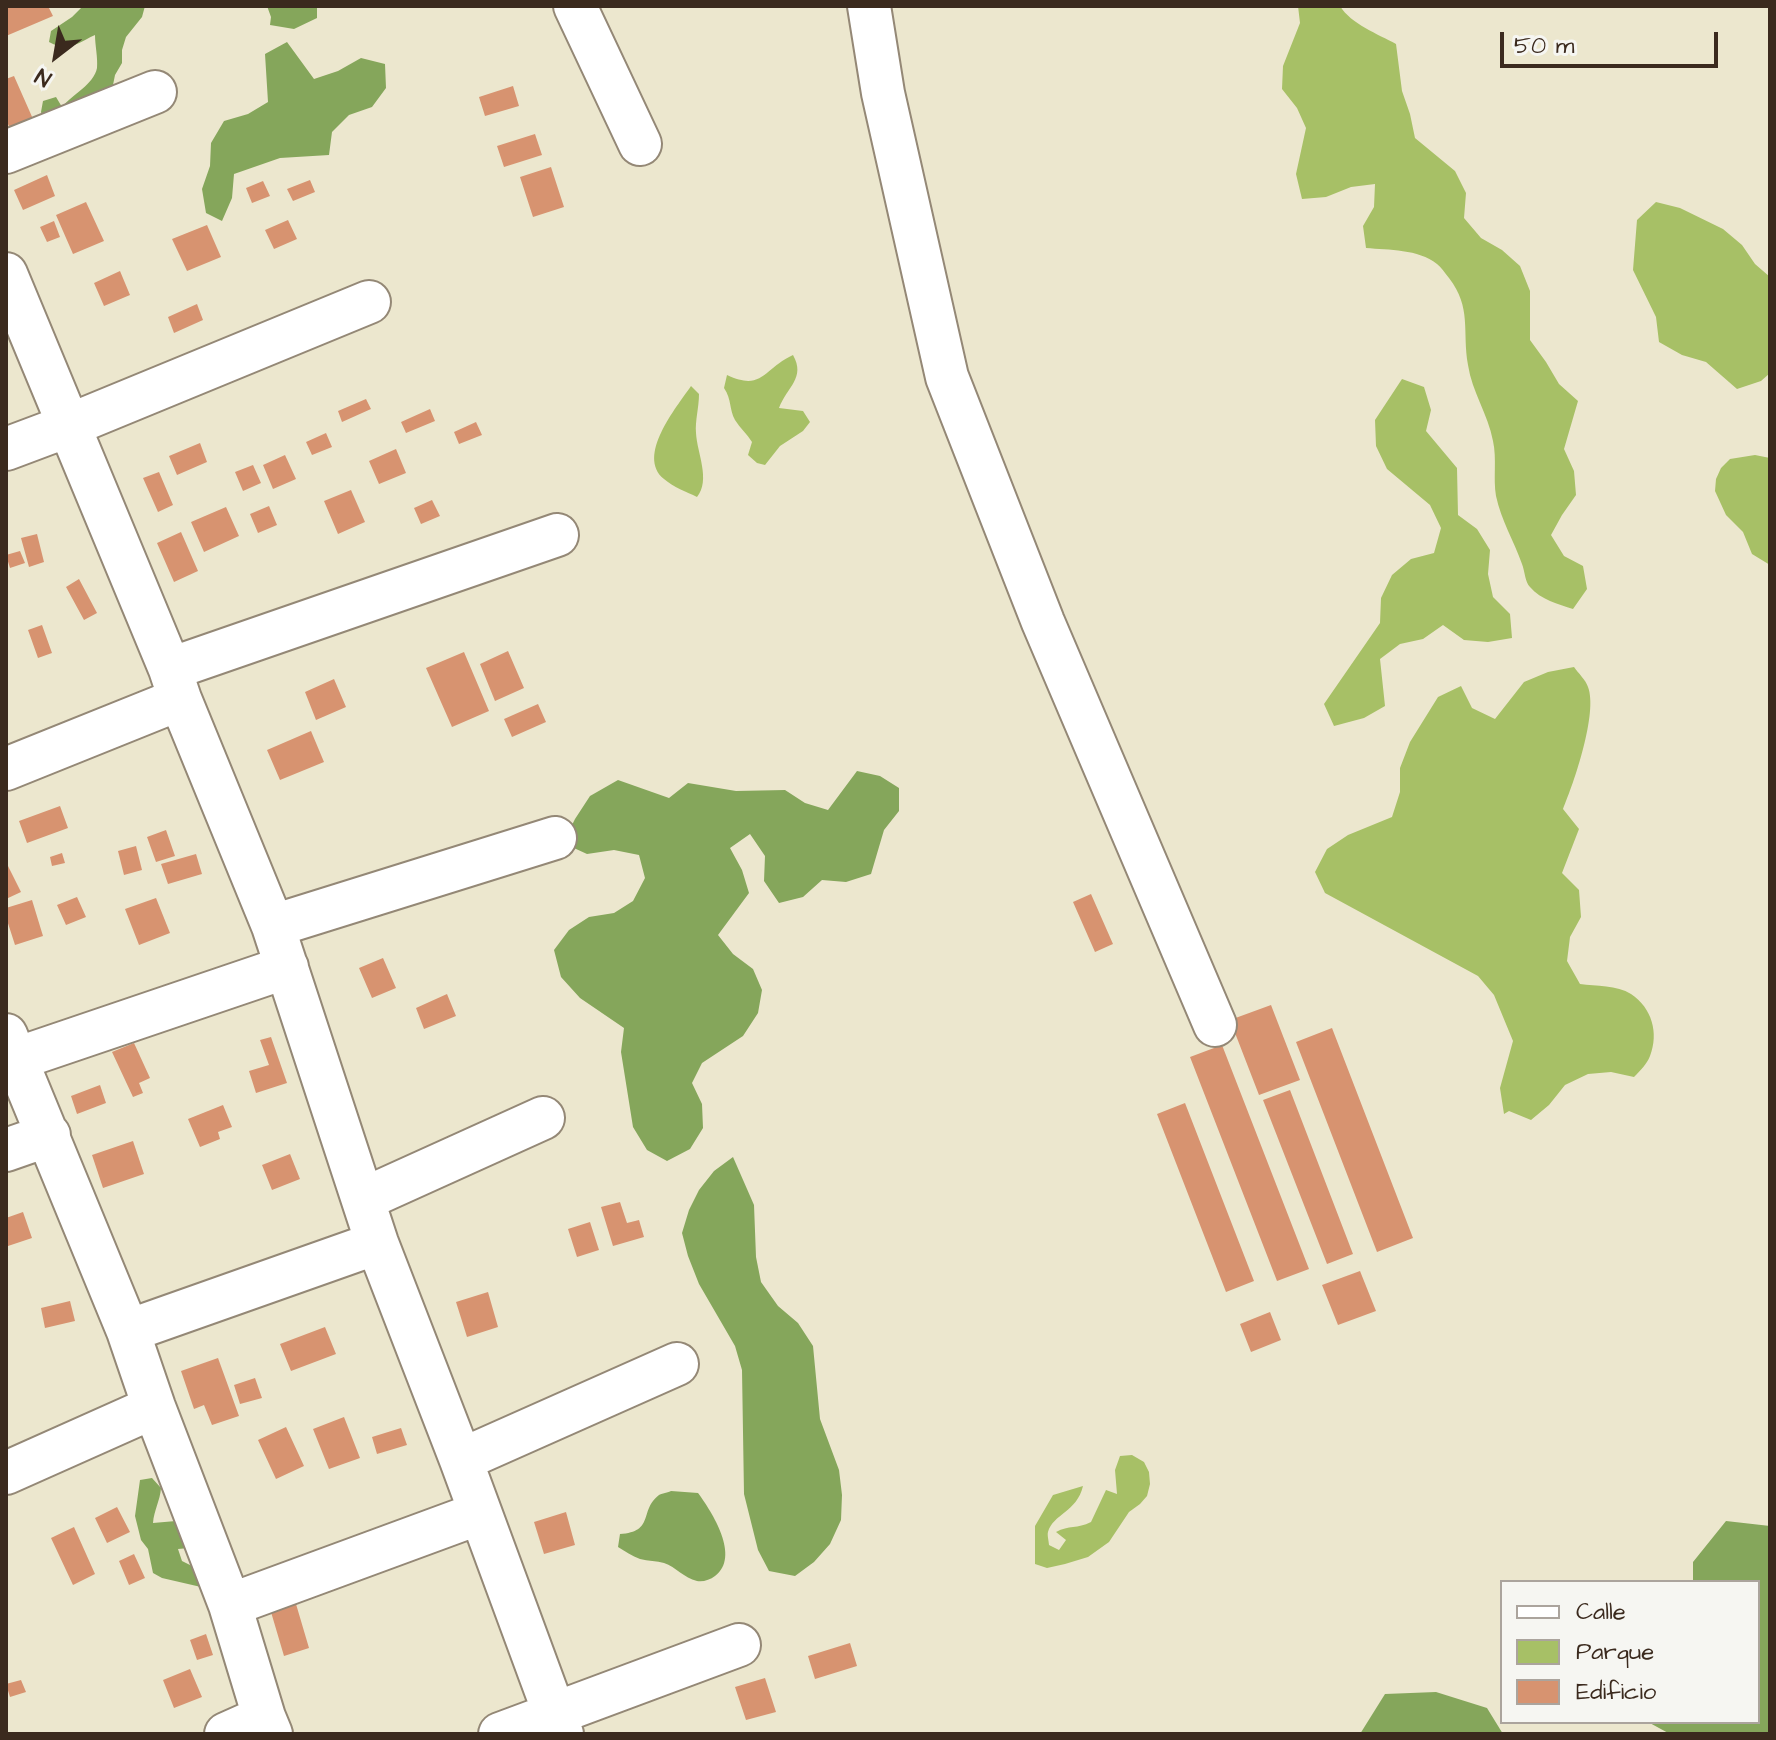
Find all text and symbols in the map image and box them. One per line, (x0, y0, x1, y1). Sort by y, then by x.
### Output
north arrow (16, 16, 96, 96)
scale bar (1504, 16, 1722, 66)
text: 50 m (1514, 29, 1574, 63)
text: N (29, 60, 57, 94)
legend (1500, 1580, 1760, 1724)
text: Calle (1576, 1595, 1626, 1629)
text: Parque (1576, 1635, 1654, 1669)
text: Edificio (1576, 1675, 1656, 1709)

